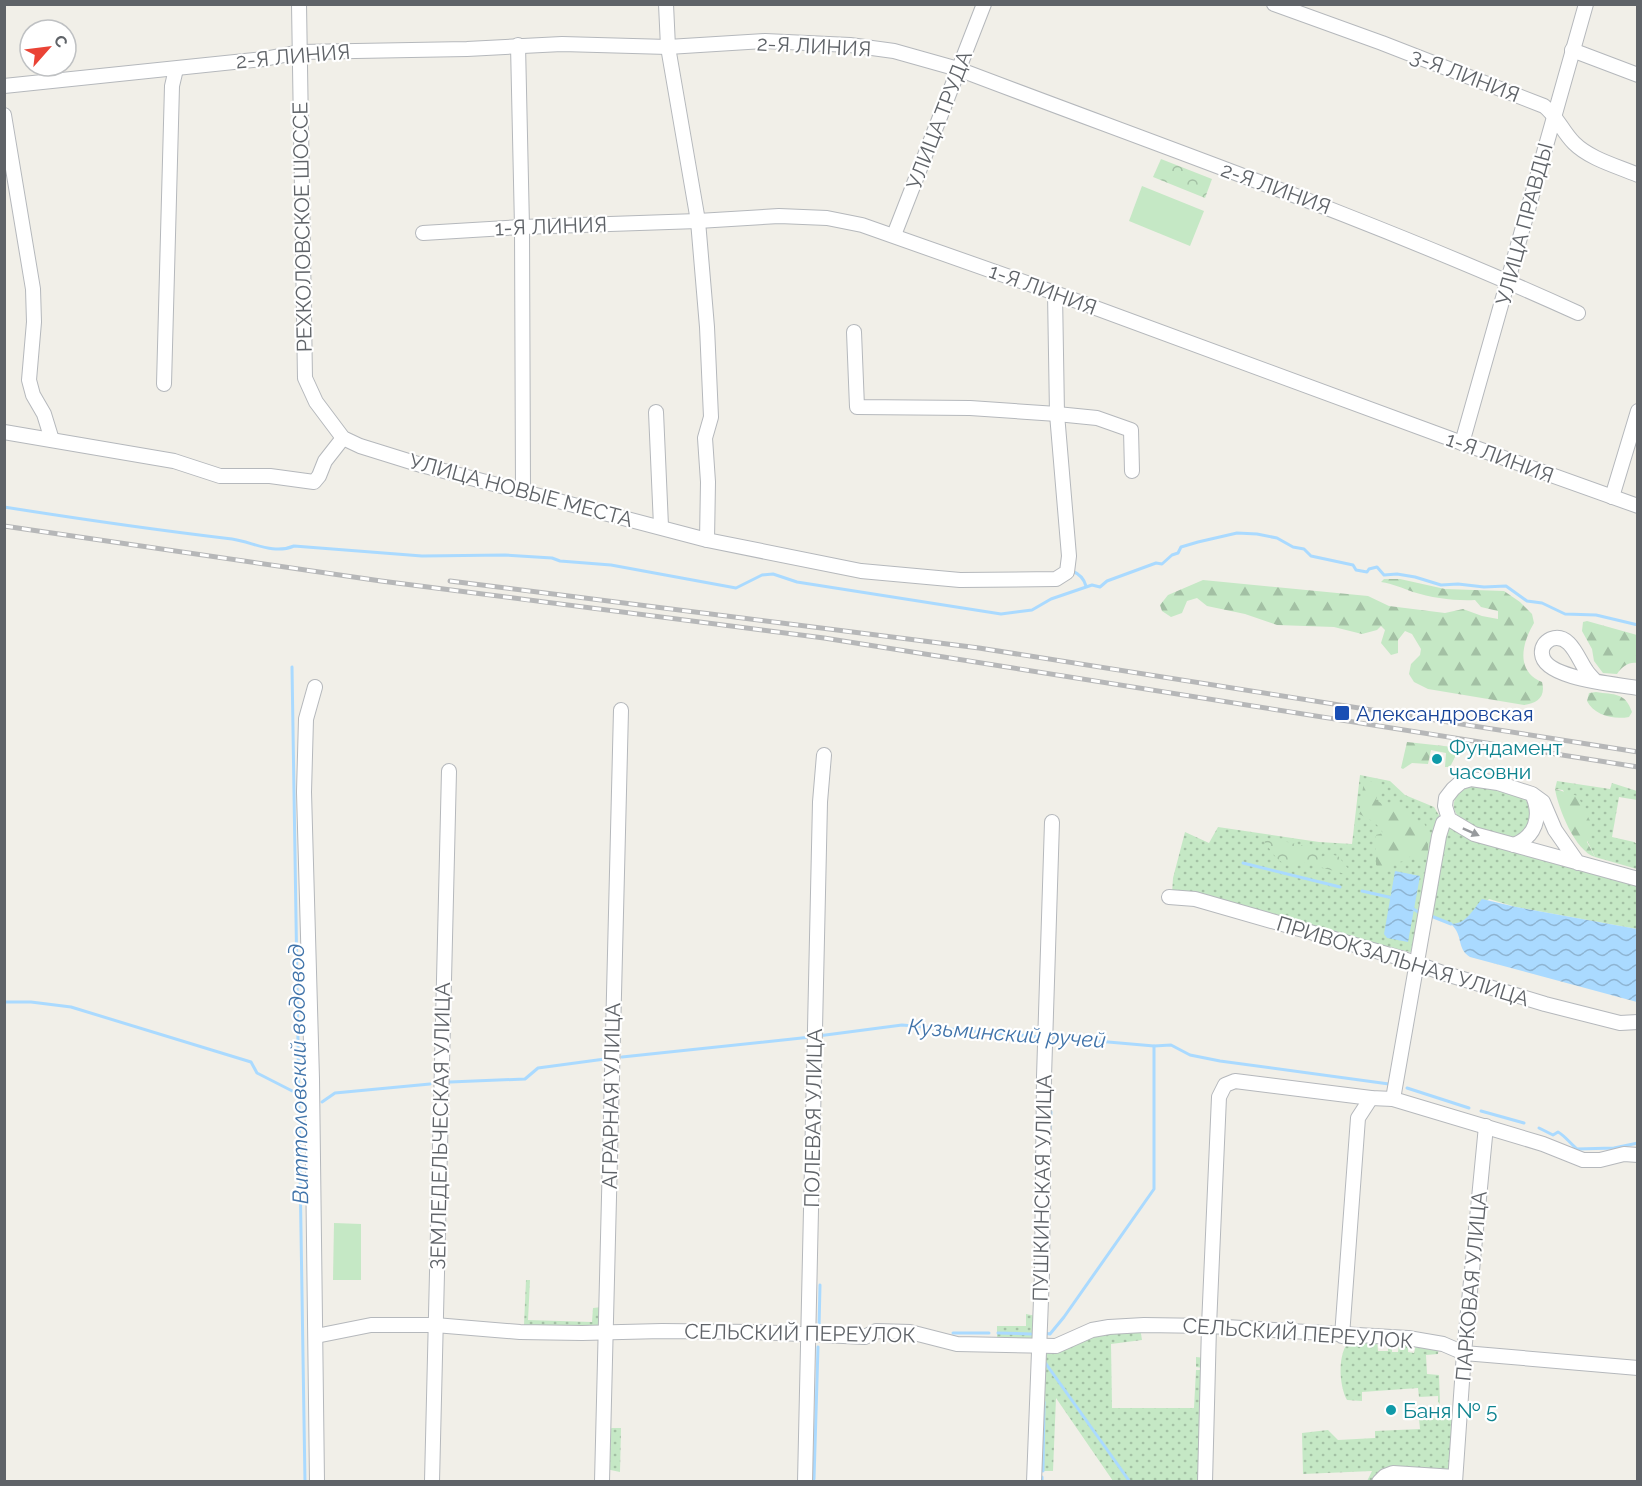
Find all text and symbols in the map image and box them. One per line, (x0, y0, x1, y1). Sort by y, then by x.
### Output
north arrow (18, 18, 78, 78)
street label: 2-Я ЛИНИЯ (756, 31, 872, 61)
text: С (50, 32, 72, 51)
street label: 2-Я ЛИНИЯ (235, 39, 351, 73)
street label: 3-Я ЛИНИЯ (1407, 43, 1523, 107)
street label: УЛИЦА ТРУДА (901, 47, 977, 193)
street label: РЕХКОЛОВСКОЕ ШОССЕ (287, 102, 317, 352)
street label: УЛИЦА ПРАВДЫ (1490, 140, 1558, 308)
street label: 2-Я ЛИНИЯ (1218, 157, 1334, 219)
street label: 1-Я ЛИНИЯ (494, 212, 608, 240)
street label: 1-Я ЛИНИЯ (986, 258, 1100, 320)
street label: 1-Я ЛИНИЯ (1443, 426, 1557, 488)
street label: УЛИЦА НОВЫЕ МЕСТА (406, 448, 636, 532)
place label: Александровская (1356, 701, 1534, 726)
marker: Александровская (1333, 704, 1351, 722)
place label: Фундамент часовни (1449, 735, 1563, 784)
marker: Фундамент часовни (1430, 752, 1444, 766)
one-way arrow (1462, 827, 1479, 836)
street label: ПРИВОКЗАЛЬНАЯ УЛИЦА (1274, 911, 1532, 1011)
water label: Виттоловский водовод (283, 944, 313, 1204)
street label: ЗЕМЛЕДЕЛЬЧЕСКАЯ УЛИЦА (425, 982, 455, 1270)
street label: АГРАРНАЯ УЛИЦА (597, 1003, 625, 1189)
water label: Кузьминский ручей (907, 1013, 1107, 1053)
street label: ПОЛЕВАЯ УЛИЦА (799, 1028, 827, 1208)
street label: ПУШКИНСКАЯ УЛИЦА (1028, 1074, 1056, 1302)
street label: ПАРКОВАЯ УЛИЦА (1450, 1190, 1492, 1382)
street label: СЕЛЬСКИЙ ПЕРЕУЛОК (1182, 1312, 1414, 1354)
street label: СЕЛЬСКИЙ ПЕРЕУЛОК (684, 1318, 916, 1348)
place label: Баня № 5 (1403, 1398, 1497, 1423)
marker: Баня № 5 (1384, 1403, 1398, 1417)

